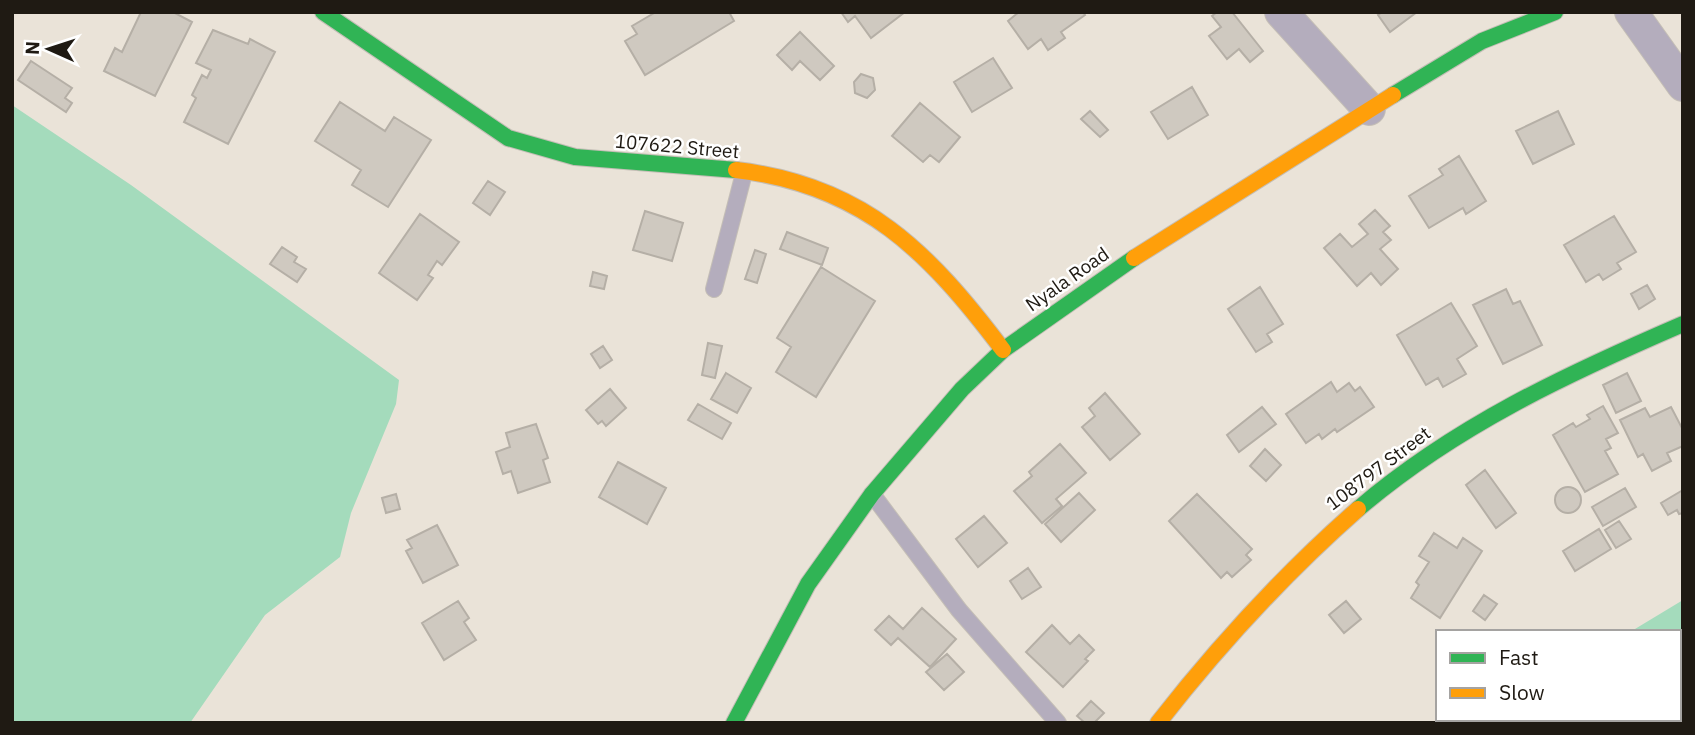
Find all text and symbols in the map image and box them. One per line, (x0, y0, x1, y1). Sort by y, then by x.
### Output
north arrow (14, 14, 84, 84)
text: N (20, 41, 44, 56)
street label: 107622 Street (614, 129, 740, 163)
street label: Nyala Road (1021, 242, 1113, 316)
street label: 108797 Street (1321, 421, 1435, 515)
legend (1436, 630, 1681, 721)
text: Fast (1499, 643, 1539, 671)
text: Slow (1499, 678, 1545, 706)

